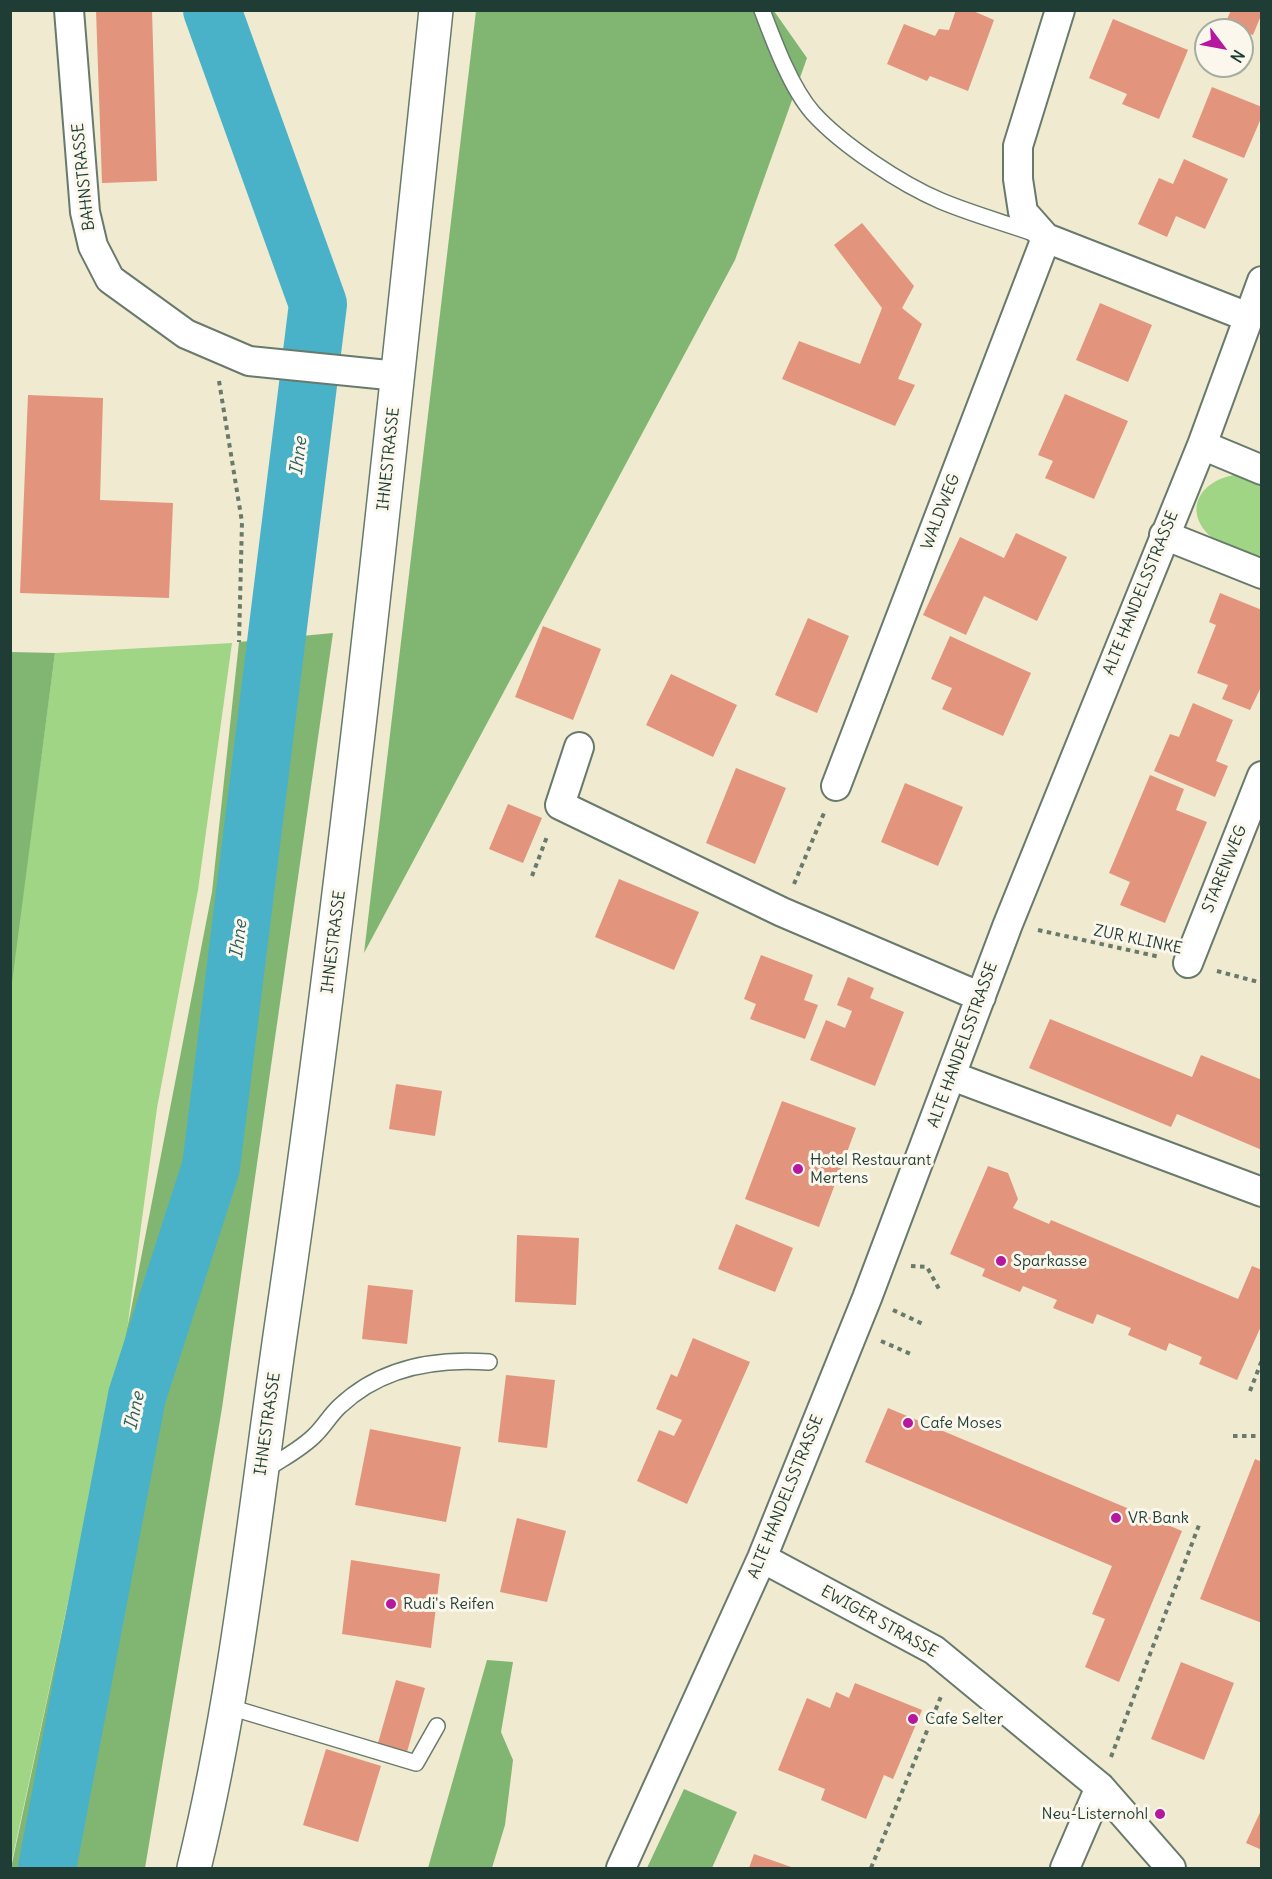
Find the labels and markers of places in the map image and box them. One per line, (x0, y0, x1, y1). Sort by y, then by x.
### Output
place label: Hotel Restaurant Mertens (810, 1150, 931, 1188)
marker: Hotel Restaurant Mertens (791, 1162, 805, 1176)
place label: Sparkasse (1013, 1251, 1087, 1271)
marker: Sparkasse (994, 1254, 1008, 1268)
place label: Cafe Moses (920, 1413, 1002, 1433)
marker: Cafe Moses (901, 1416, 915, 1430)
place label: VR Bank (1128, 1508, 1189, 1528)
marker: VR Bank (1109, 1511, 1123, 1525)
place label: Rudi's Reifen (403, 1594, 494, 1614)
marker: Rudi's Reifen (384, 1597, 398, 1611)
place label: Cafe Selter (925, 1709, 1003, 1729)
marker: Cafe Selter (906, 1712, 920, 1726)
place label: Neu-Listernohl (1041, 1804, 1148, 1824)
marker: Neu-Listernohl (1153, 1807, 1167, 1821)

